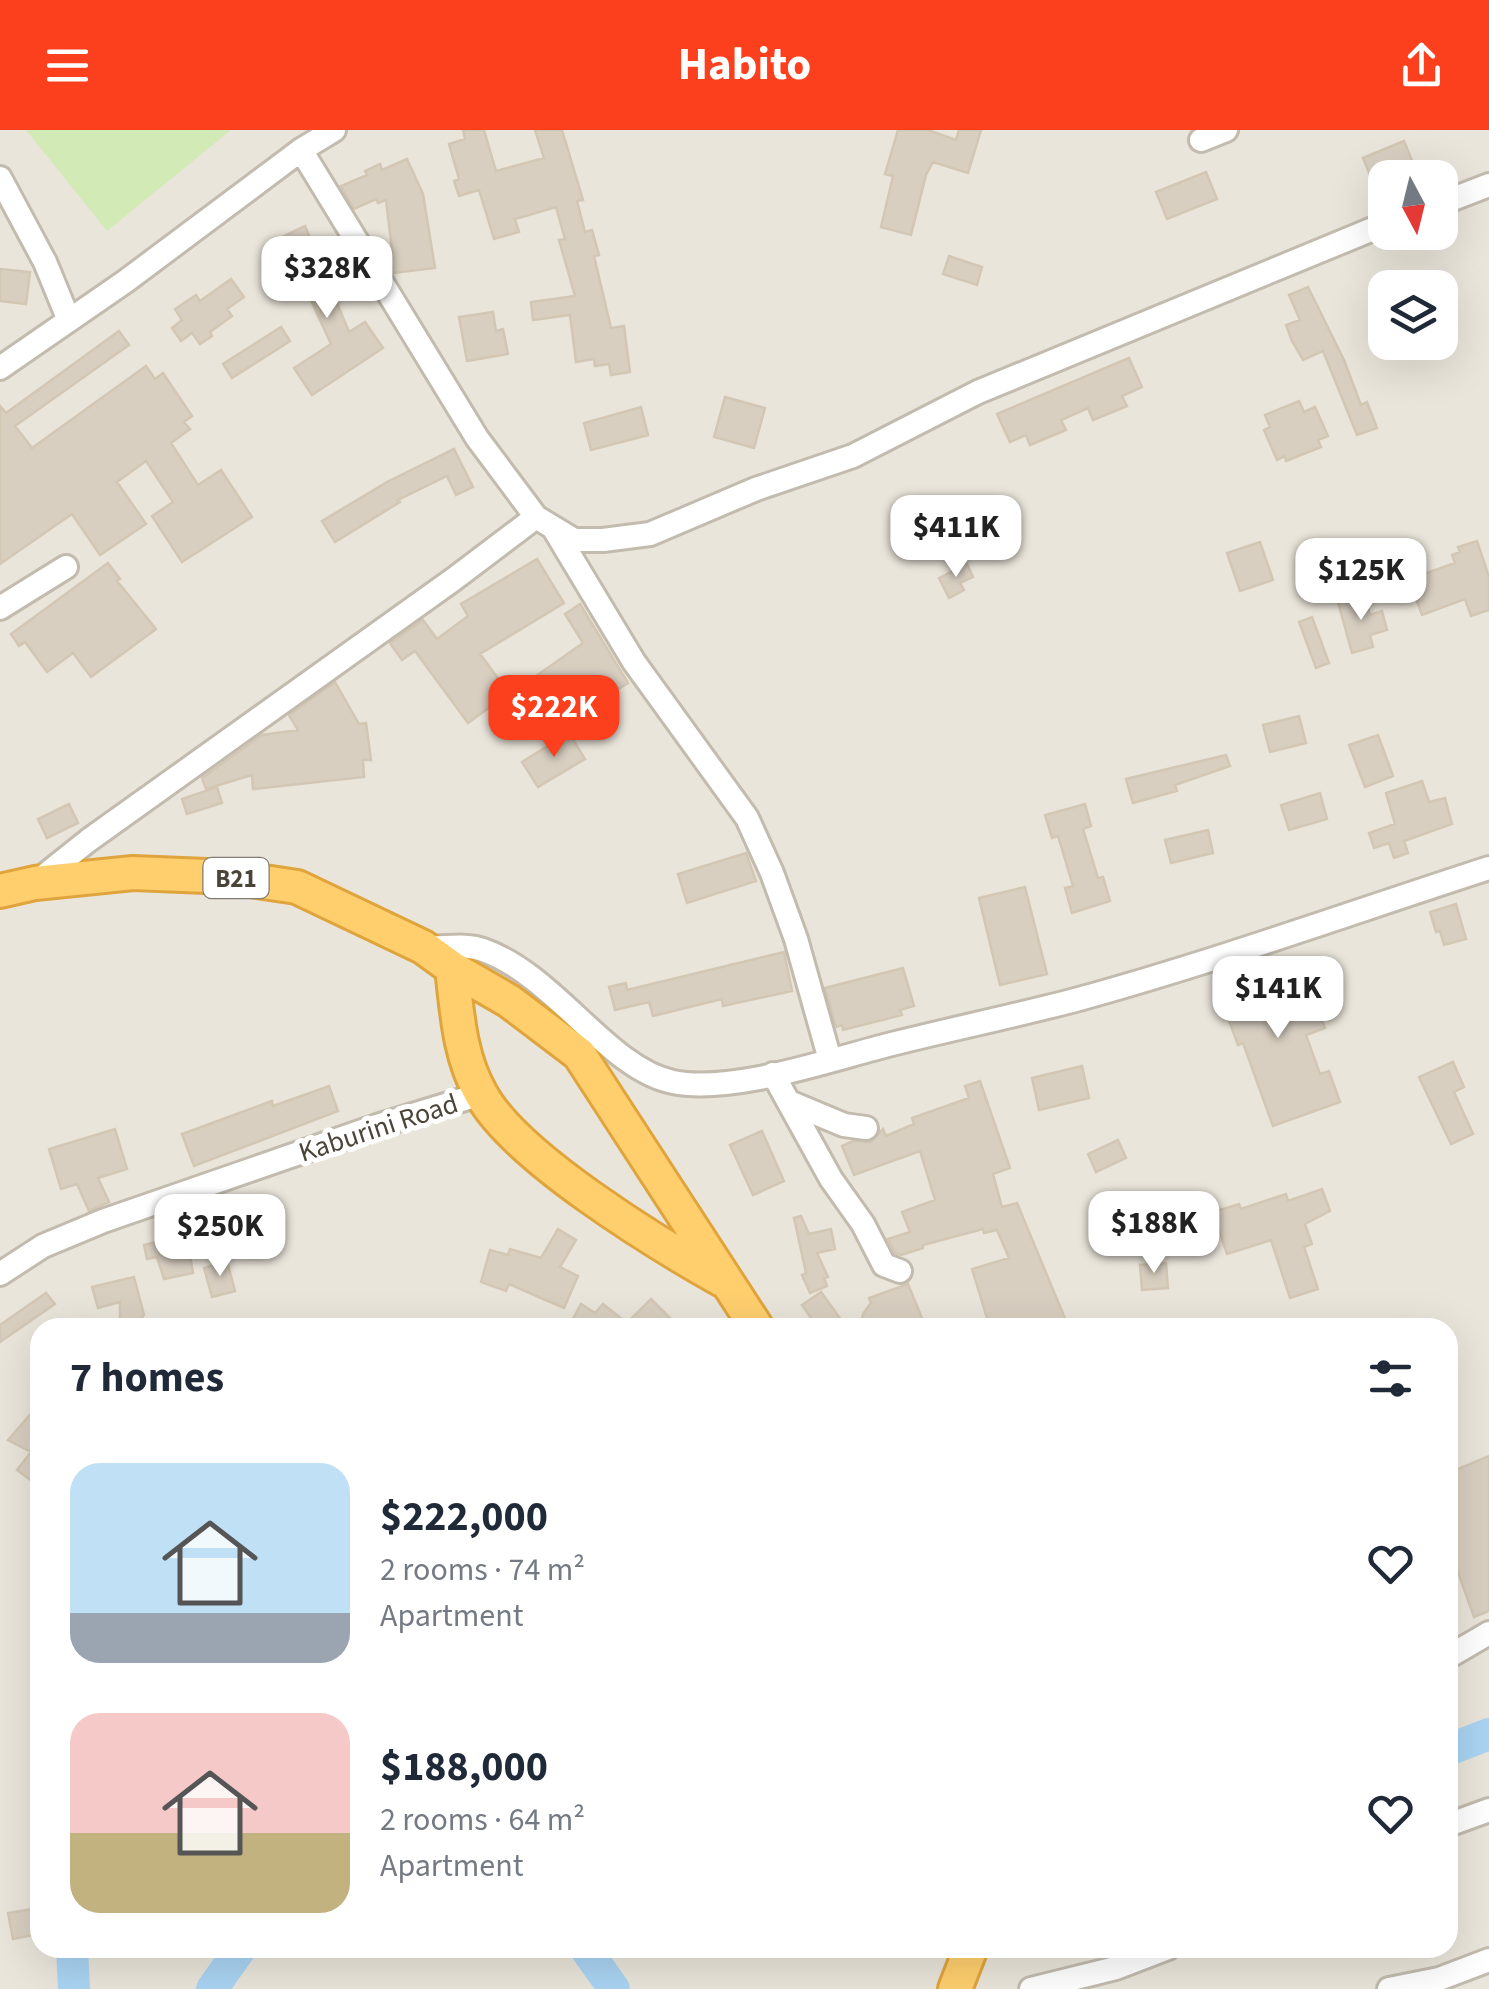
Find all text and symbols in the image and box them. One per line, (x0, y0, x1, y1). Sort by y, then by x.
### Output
text: Habito (678, 33, 811, 97)
icon: menu (40, 38, 95, 93)
icon: share (1394, 38, 1449, 93)
north arrow (1368, 160, 1458, 250)
map controls (1368, 160, 1458, 360)
pin: $328K (257, 236, 397, 321)
text: $328K (283, 245, 371, 291)
button: layers (1368, 270, 1458, 360)
pin: $411K (886, 495, 1026, 580)
text: $411K (912, 504, 1000, 550)
pin: $125K (1291, 538, 1431, 623)
text: $125K (1317, 547, 1405, 593)
pin: $222K (484, 675, 624, 760)
text: $222K (510, 684, 598, 730)
road number: B21 (204, 858, 268, 898)
pin: $141K (1208, 956, 1348, 1041)
text: $141K (1234, 965, 1322, 1011)
street label: Kaburini Road (293, 1083, 463, 1173)
pin: $188K (1084, 1191, 1224, 1276)
pin: $250K (150, 1194, 290, 1279)
text: $188K (1110, 1200, 1198, 1246)
text: $250K (176, 1203, 264, 1249)
text: 7 homes (70, 1348, 224, 1408)
icon: filters (1363, 1351, 1418, 1406)
text: $222,000 (380, 1487, 548, 1547)
icon: home (150, 1503, 270, 1623)
icon: heart (1363, 1536, 1418, 1591)
text: 2 rooms · 74 m² (380, 1547, 585, 1593)
text: Apartment (380, 1593, 523, 1639)
text: $188,000 (380, 1737, 548, 1797)
icon: home (150, 1753, 270, 1873)
icon: heart (1363, 1786, 1418, 1841)
text: 2 rooms · 64 m² (380, 1797, 585, 1843)
text: Apartment (380, 1843, 523, 1889)

